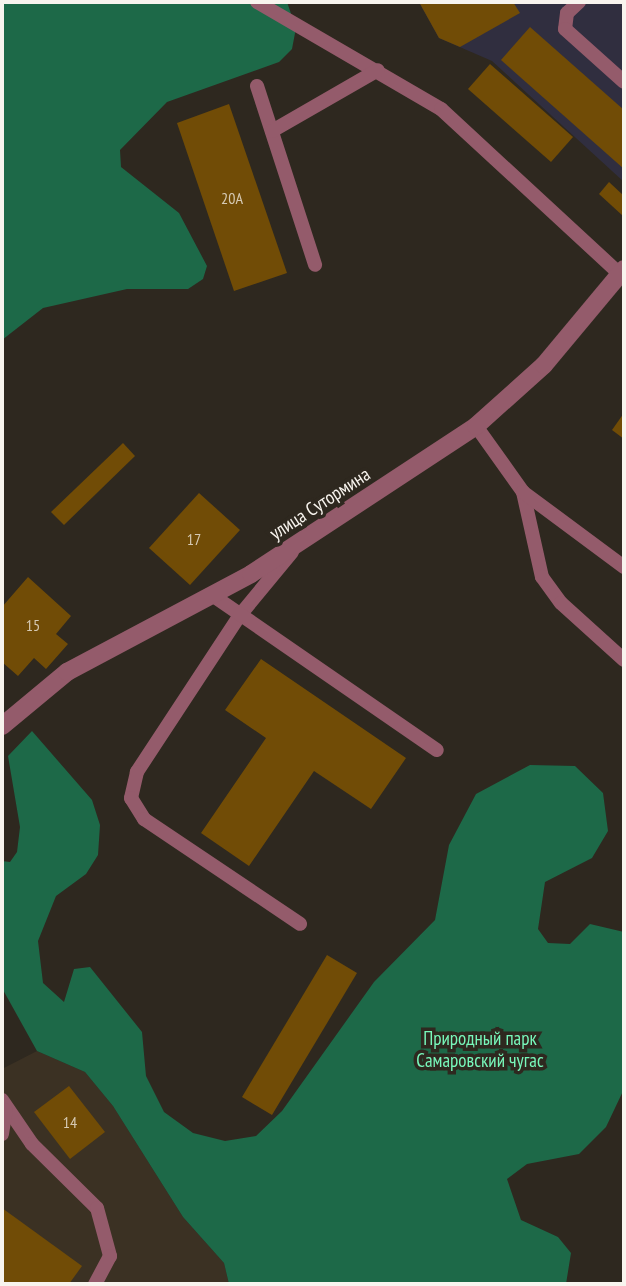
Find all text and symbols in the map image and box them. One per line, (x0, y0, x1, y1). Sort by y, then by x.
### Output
house number: 20А (221, 188, 243, 208)
street label: улица Сутормина (265, 463, 375, 545)
house number: 17 (187, 529, 201, 549)
house number: 15 (26, 615, 40, 635)
park label: Природный парк Самаровский чугас (416, 1028, 544, 1072)
house number: 14 (63, 1112, 77, 1132)

